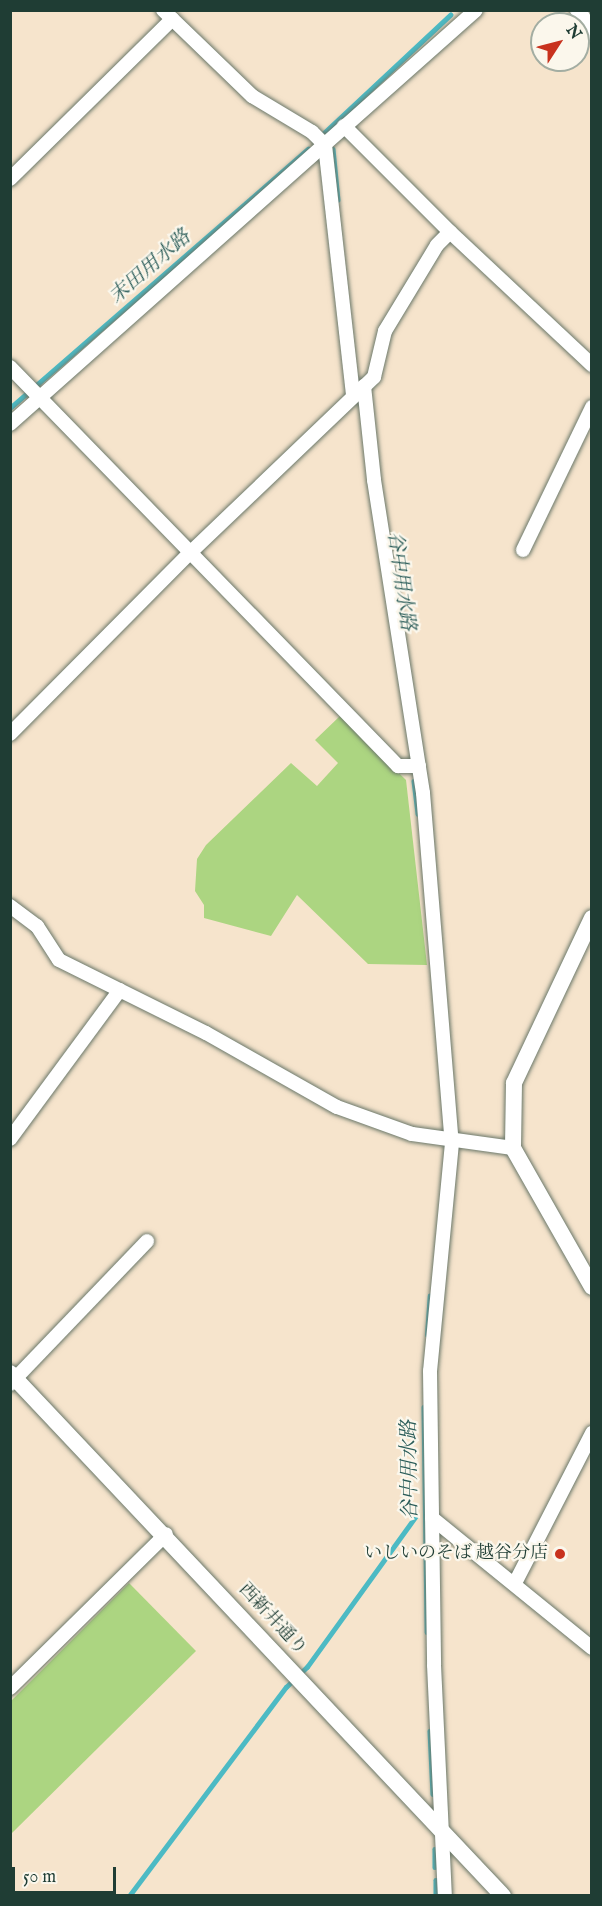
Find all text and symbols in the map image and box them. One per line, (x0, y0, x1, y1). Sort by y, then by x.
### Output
north arrow (530, 12, 590, 72)
text: N (561, 21, 585, 44)
water label: 末田用水路 (104, 225, 196, 309)
water label: 谷中用水路 (382, 530, 420, 632)
water label: 谷中用水路 (397, 1420, 423, 1520)
place label: いしいのそば 越谷分店 (364, 1543, 548, 1565)
marker: いしいのそば 越谷分店 (553, 1547, 567, 1561)
street label: 西新井通り (233, 1580, 311, 1660)
scale bar (15, 1855, 118, 1893)
text: 50 m (23, 1866, 56, 1889)

